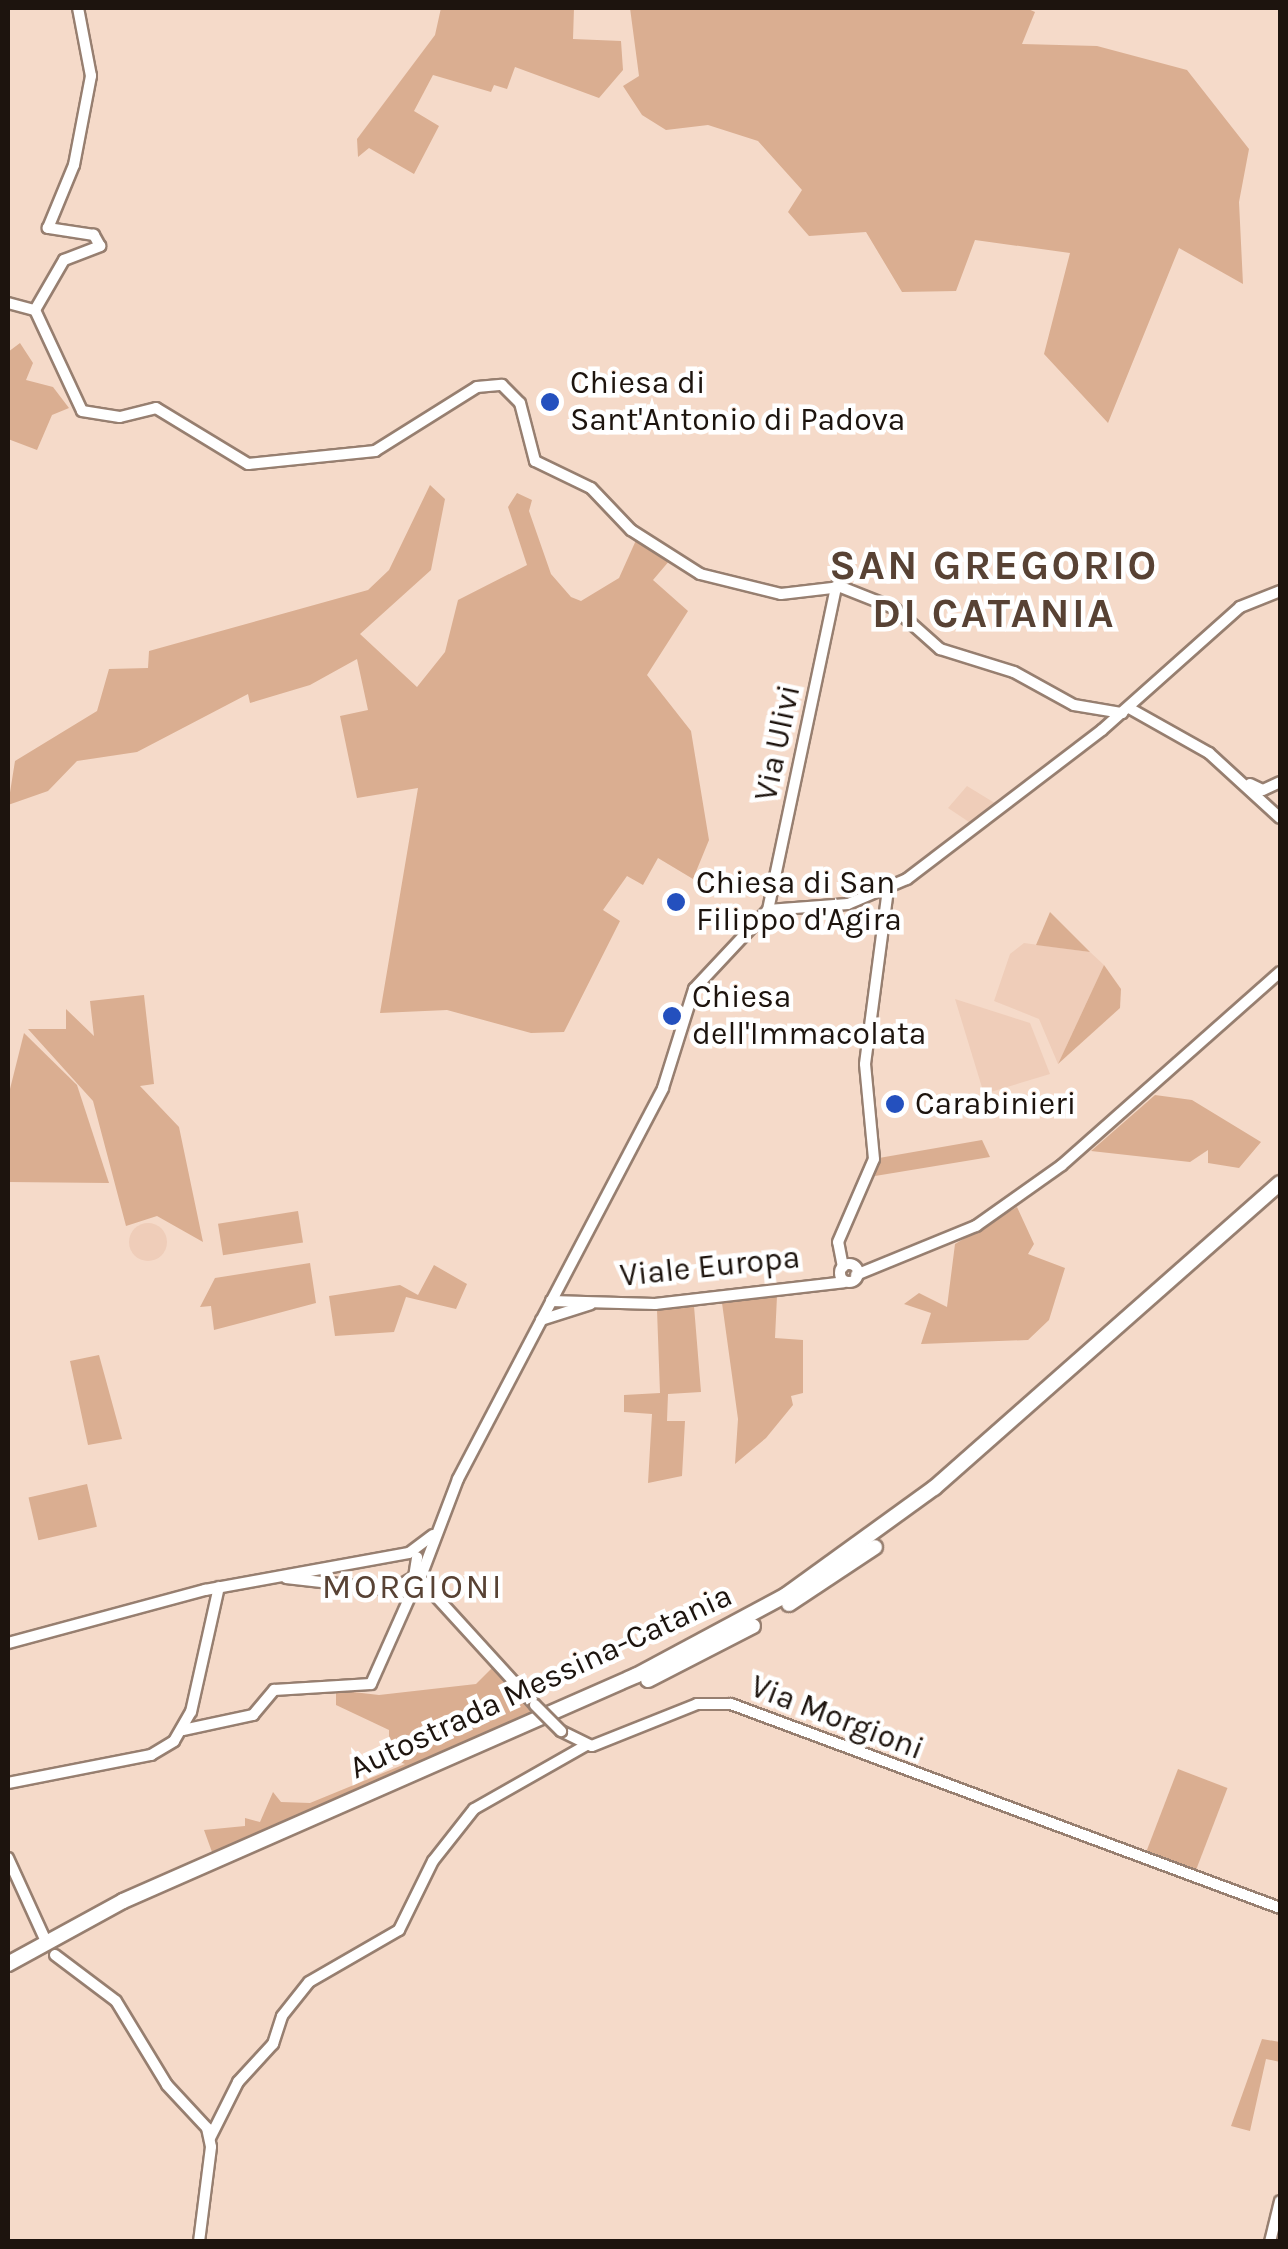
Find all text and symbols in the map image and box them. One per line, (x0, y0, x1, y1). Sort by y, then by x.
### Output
place label: Chiesa di Sant'Antonio di Padova (570, 365, 905, 440)
marker: Chiesa di Sant'Antonio di Padova (539, 391, 561, 413)
district label: SAN GREGORIO DI CATANIA (829, 540, 1159, 638)
street label: Via Ulivi (747, 681, 809, 805)
place label: Chiesa di San Filippo d'Agira (696, 865, 902, 940)
marker: Chiesa di San Filippo d'Agira (665, 891, 687, 913)
place label: Chiesa dell'Immacolata (692, 979, 926, 1054)
marker: Chiesa dell'Immacolata (661, 1005, 683, 1027)
place label: Carabinieri (915, 1085, 1076, 1123)
marker: Carabinieri (884, 1093, 906, 1115)
street label: Viale Europa (618, 1238, 802, 1296)
district label: MORGIONI (322, 1566, 504, 1608)
street label: Autostrada Messina-Catania (344, 1576, 738, 1788)
street label: Via Morgioni (745, 1667, 929, 1769)

